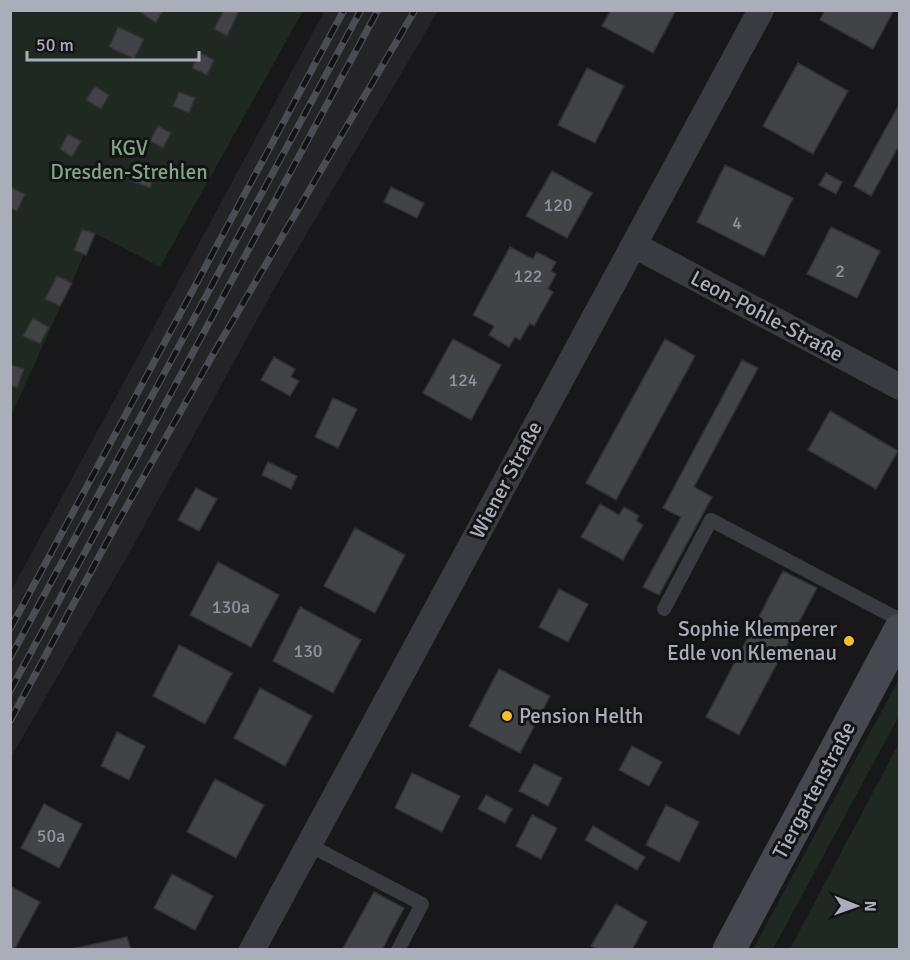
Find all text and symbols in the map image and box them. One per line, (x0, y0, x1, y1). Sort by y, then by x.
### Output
scale bar (27, 24, 200, 62)
text: 50 m (36, 34, 74, 56)
park label: KGV Dresden-Strehlen (50, 135, 208, 185)
house number: 120 (543, 194, 573, 216)
house number: 4 (732, 212, 742, 234)
house number: 2 (835, 260, 845, 282)
house number: 122 (513, 265, 543, 287)
street label: Leon-Pohle-Straße (686, 265, 848, 367)
house number: 124 (448, 369, 478, 391)
street label: Wiener Straße (464, 417, 548, 543)
house number: 130a (212, 596, 250, 618)
place label: Sophie Klemperer Edle von Klemenau (667, 616, 837, 666)
marker: Sophie Klemperer Edle von Klemenau (842, 634, 856, 648)
house number: 130 (293, 640, 323, 662)
place label: Pension Helth (519, 703, 644, 729)
marker: Pension Helth (500, 709, 514, 723)
street label: Tiergartenstraße (767, 717, 861, 863)
house number: 50a (37, 825, 65, 847)
north arrow (826, 876, 886, 936)
text: N (860, 901, 880, 912)

